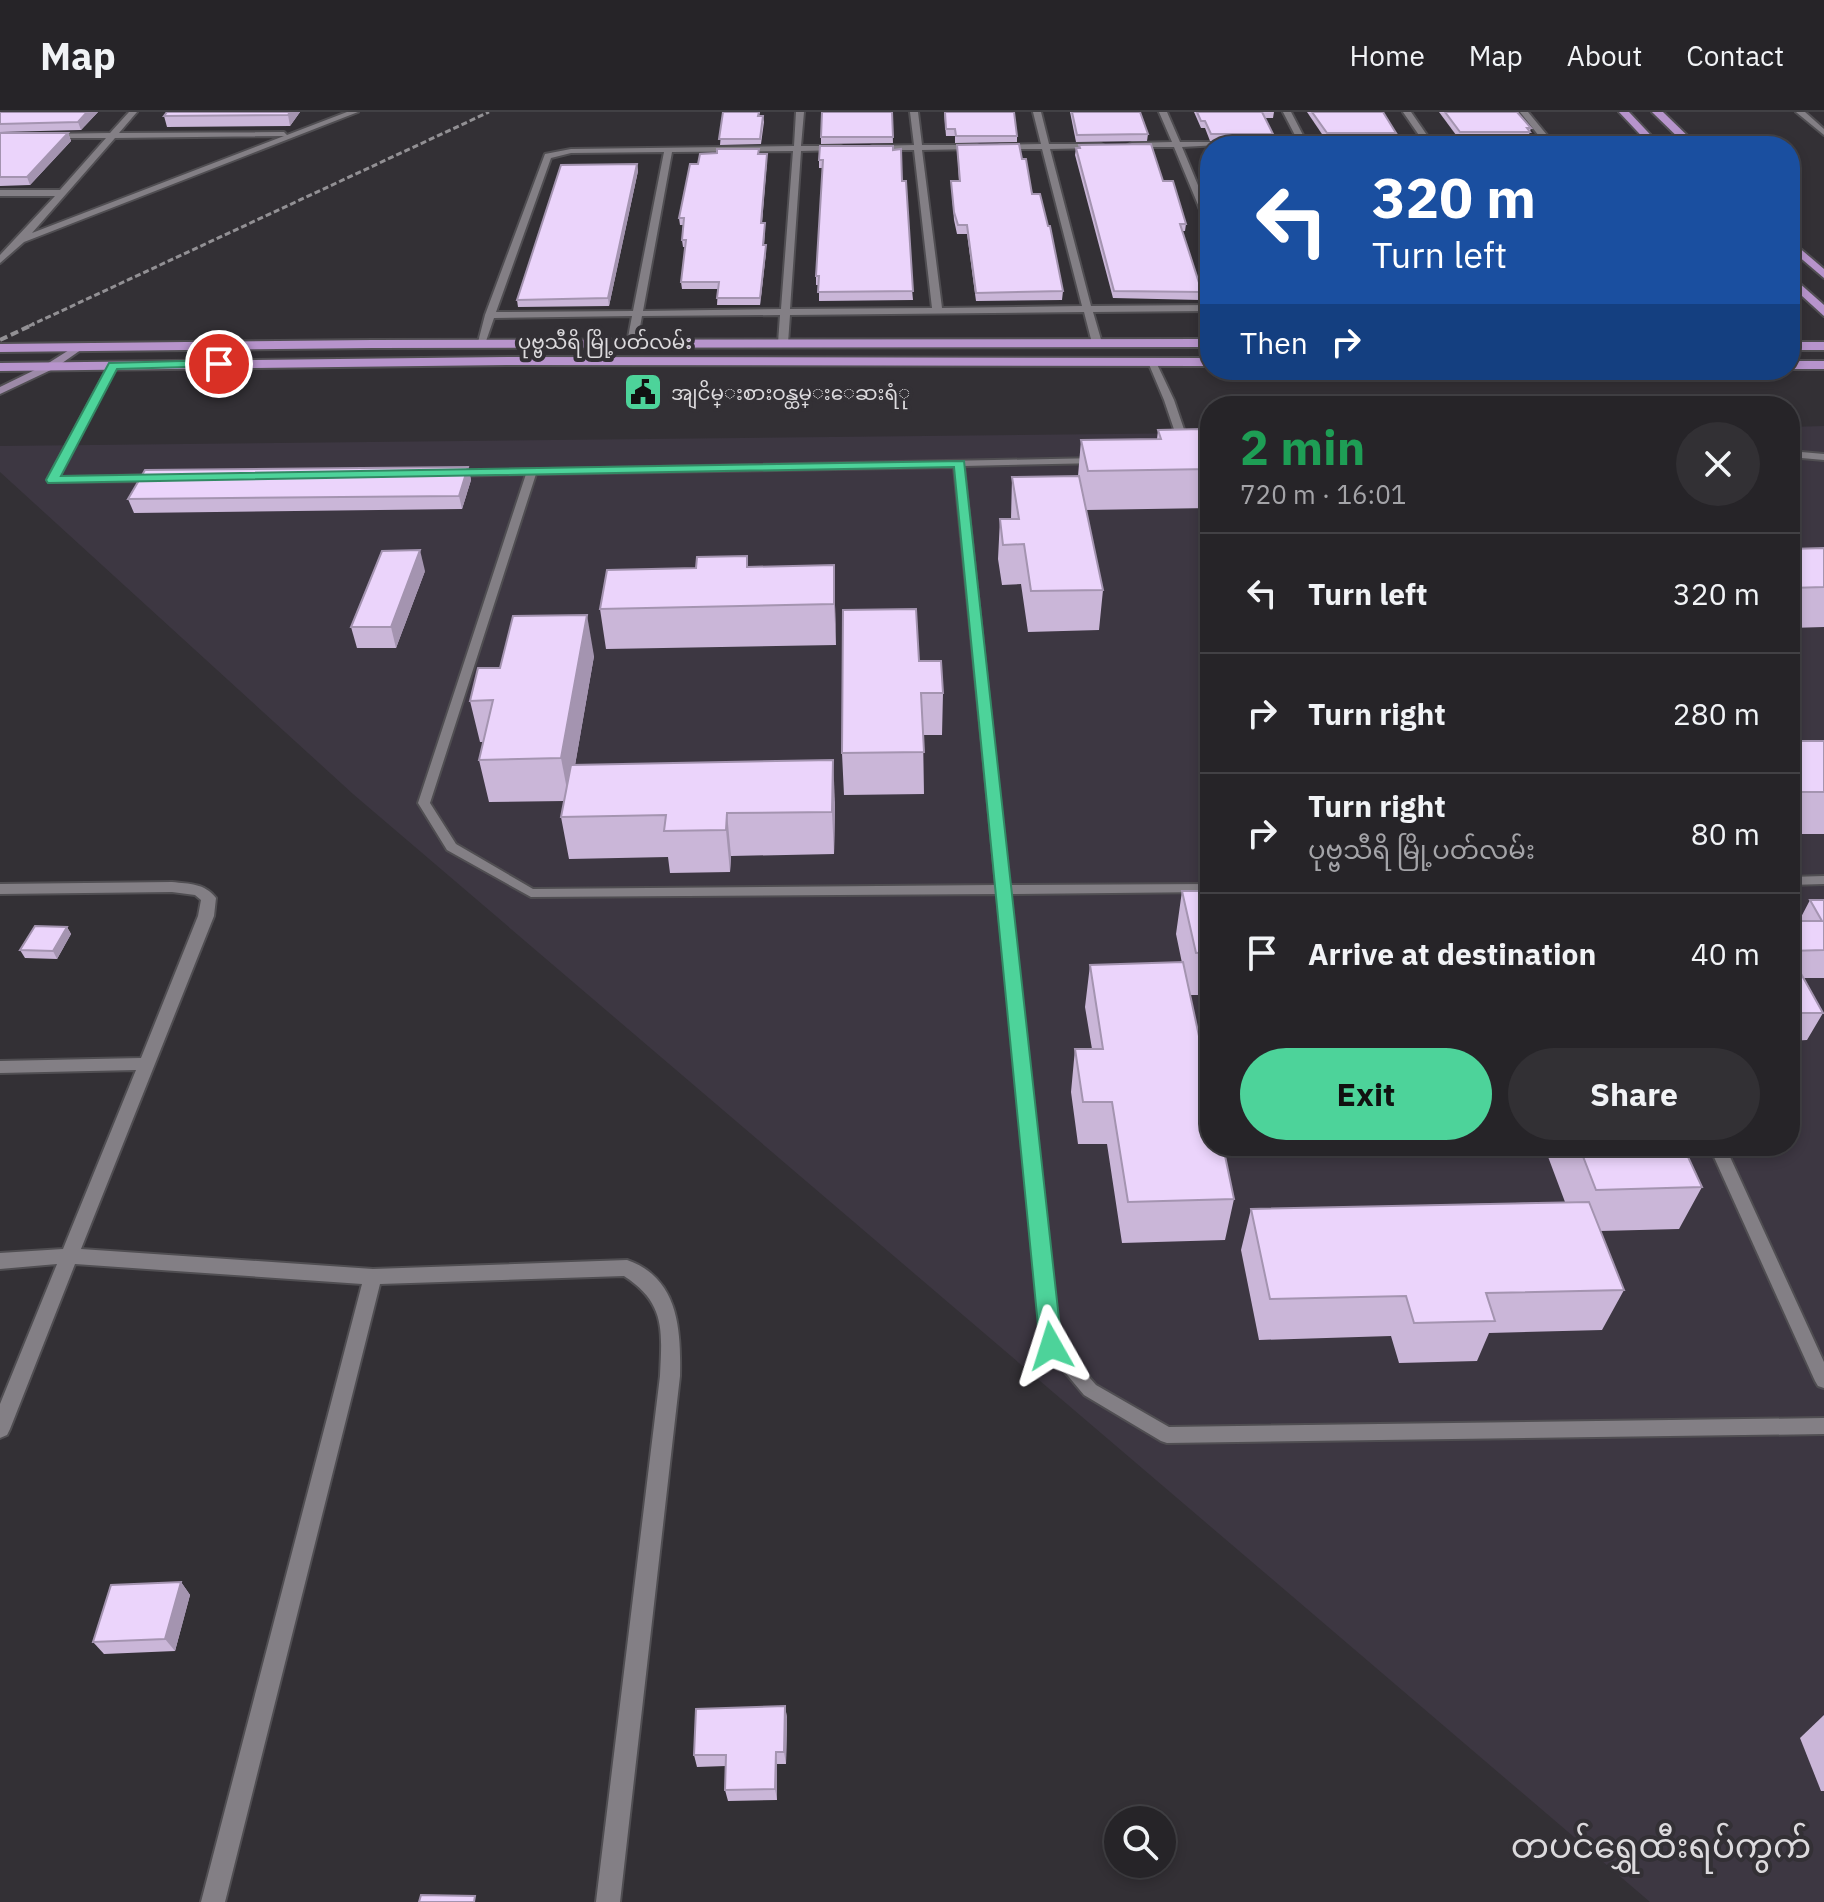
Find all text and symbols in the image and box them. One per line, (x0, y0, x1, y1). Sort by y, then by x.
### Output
text: Map (40, 31, 116, 80)
text: Home (1349, 37, 1425, 74)
text: Map (1469, 37, 1523, 74)
text: About (1567, 37, 1642, 74)
text: Contact (1686, 37, 1784, 74)
text: 320 m (1372, 161, 1536, 233)
icon: left (1240, 168, 1344, 272)
text: Turn left (1372, 231, 1507, 278)
icon: right (1324, 320, 1368, 364)
text: Then (1240, 323, 1308, 362)
street label: ပုဗ္ဗသီရိ မြို့ပတ်လမ်း (518, 328, 692, 359)
pin (185, 330, 253, 398)
icon: arrive (197, 342, 241, 386)
public building icon: အျငိမ္းစားဝန္ထမ္းေဆးရံု (622, 371, 664, 413)
place label: အျငိမ္းစားဝန္ထမ္းေဆးရံု (671, 379, 910, 410)
text: 2 min (1240, 416, 1365, 478)
button: close (1676, 422, 1760, 506)
text: 720 m · 16:01 (1240, 477, 1406, 511)
icon: left (1240, 571, 1284, 615)
text: Turn left (1308, 574, 1427, 613)
text: 320 m (1673, 574, 1760, 613)
icon: right (1240, 691, 1284, 735)
text: Turn right (1308, 694, 1446, 733)
text: 280 m (1673, 694, 1760, 733)
text: Turn right (1308, 786, 1446, 825)
icon: right (1240, 811, 1284, 855)
text: 80 m (1691, 814, 1760, 853)
text: ပုဗ္ဗသီရိ မြို့ပတ်လမ်း (1308, 832, 1535, 866)
icon: arrive (1240, 931, 1284, 975)
text: Arrive at destination (1308, 934, 1596, 973)
text: 40 m (1691, 934, 1760, 973)
button: Exit (1240, 1048, 1492, 1140)
button: Share (1508, 1048, 1760, 1140)
position arrow (1009, 1304, 1093, 1388)
map controls (1104, 1806, 1176, 1878)
button: search (1104, 1806, 1176, 1878)
district label: တပင်ရွှေထီးရပ်ကွက် (1511, 1822, 1811, 1874)

